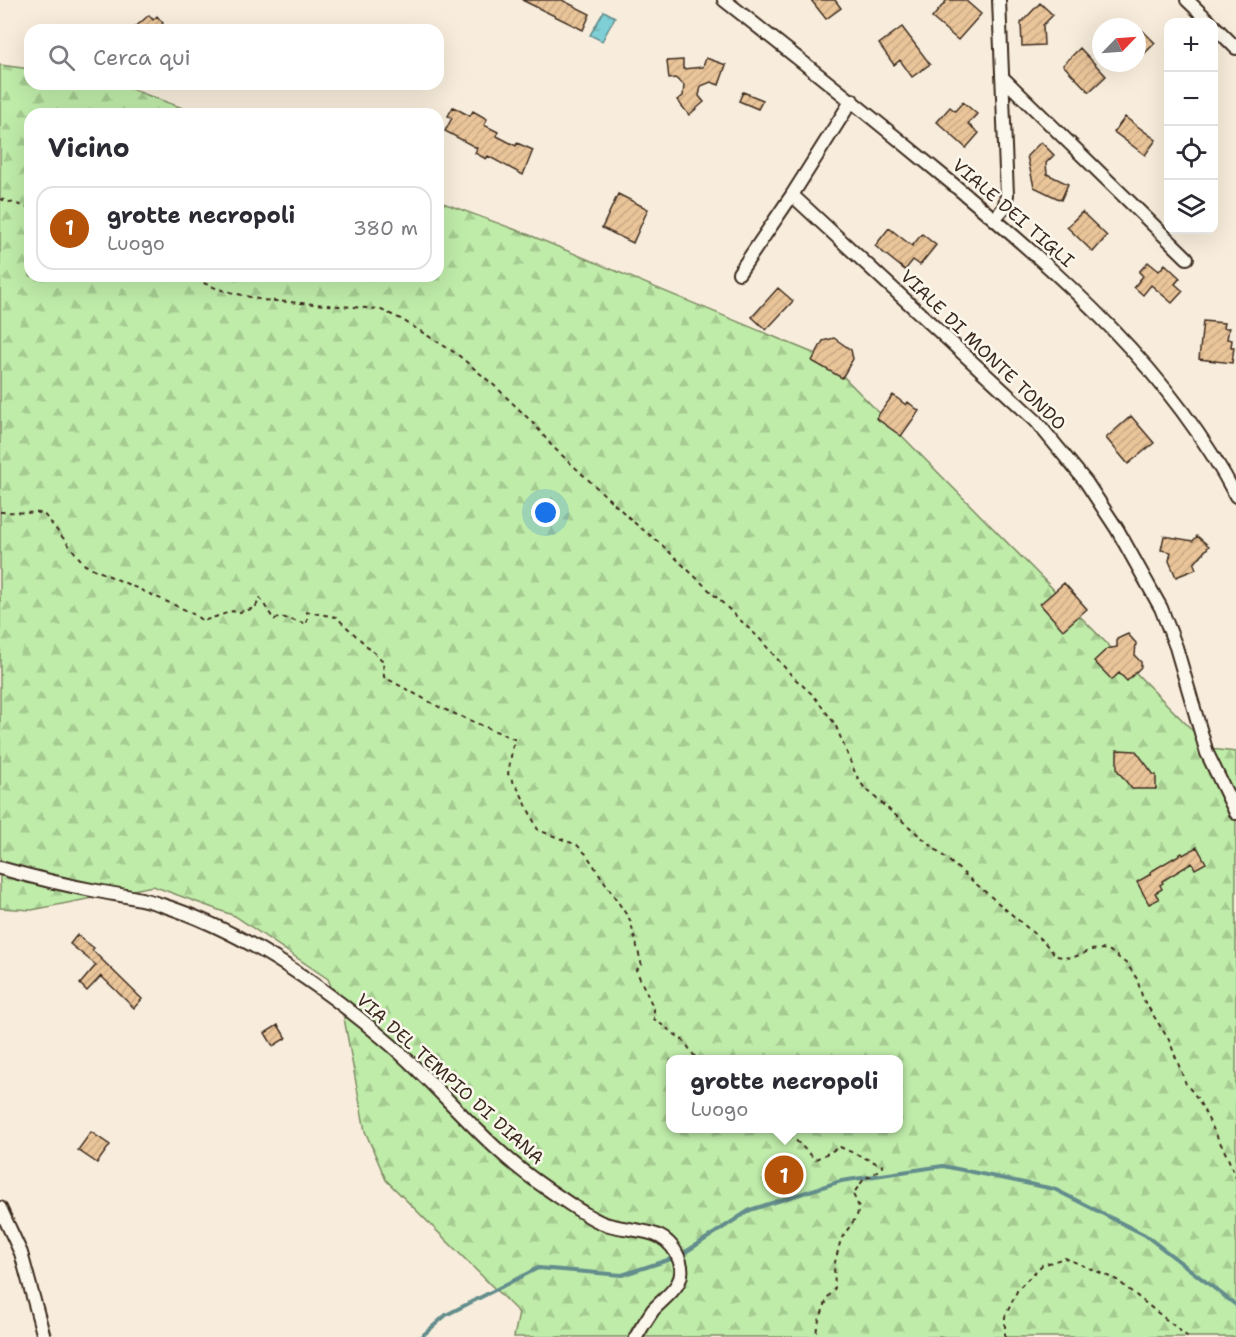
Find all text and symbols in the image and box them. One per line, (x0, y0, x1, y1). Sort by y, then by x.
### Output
north arrow (1092, 18, 1146, 72)
map controls (1164, 18, 1218, 234)
button: + (1164, 18, 1218, 72)
search box (24, 24, 444, 90)
icon: search (45, 41, 78, 74)
text: Cerca qui (93, 43, 191, 72)
button: − (1164, 72, 1218, 126)
button: locate (1164, 126, 1218, 180)
text: Vicino (48, 130, 130, 165)
street label: VIALE DEI TIGLI (947, 153, 1079, 273)
button: layers (1164, 180, 1218, 234)
text: grotte necropoli (107, 201, 295, 230)
text: 1 (65, 215, 74, 241)
text: 380 m (353, 215, 418, 241)
text: Luogo (107, 230, 165, 256)
street label: VIALE DI MONTE TONDO (895, 264, 1071, 436)
your location (531, 498, 560, 527)
street label: VIA DEL TEMPIO DI DIANA (351, 988, 549, 1170)
popup (666, 1055, 903, 1133)
text: grotte necropoli (690, 1067, 879, 1096)
text: Luogo (690, 1096, 748, 1122)
pin: 1 (764, 1152, 804, 1198)

